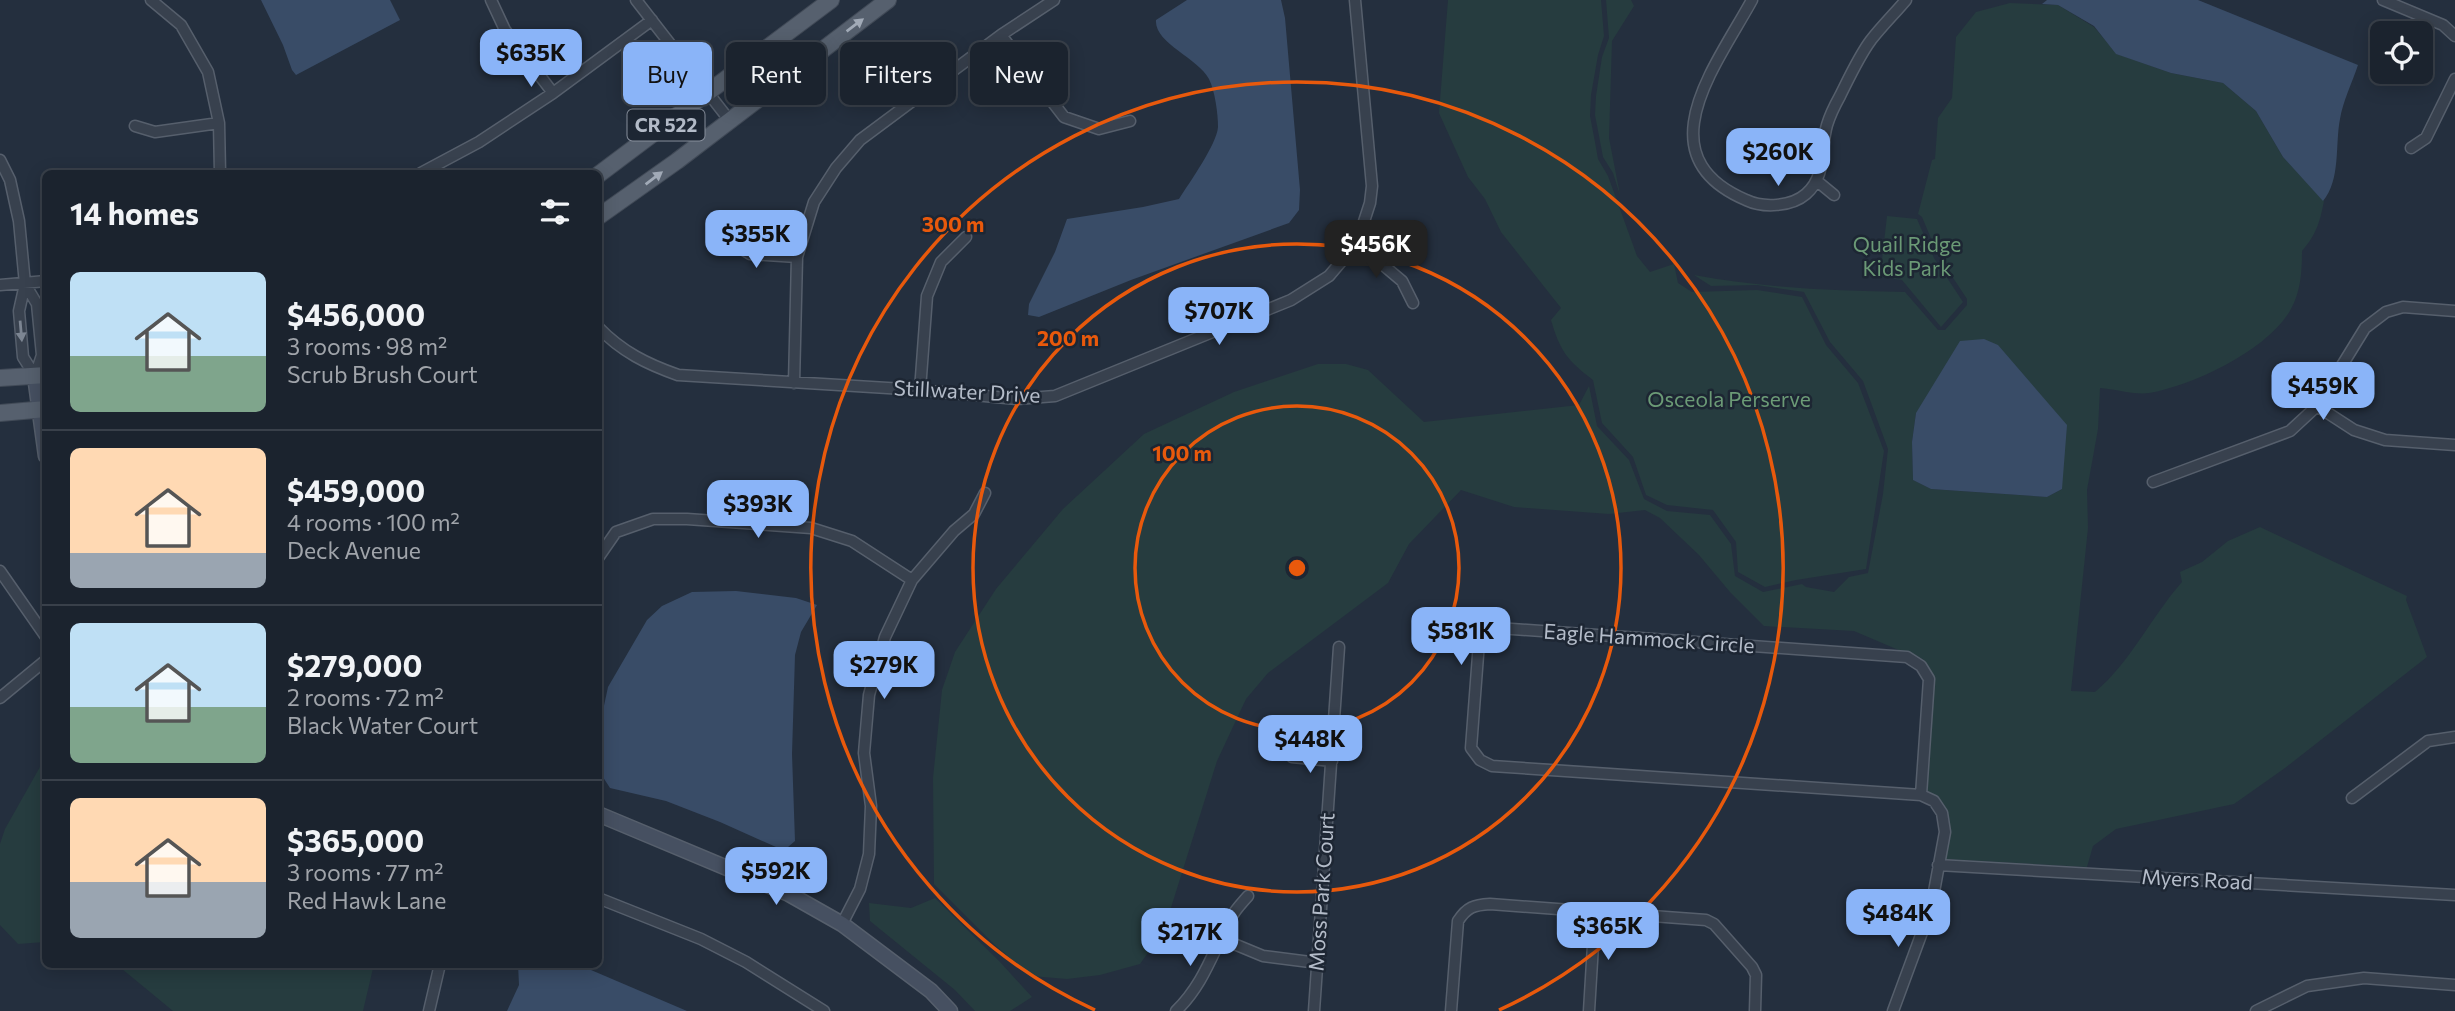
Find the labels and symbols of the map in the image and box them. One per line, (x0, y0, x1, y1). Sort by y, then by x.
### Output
one-way arrow (846, 19, 864, 33)
pin: $635K (482, 29, 580, 89)
road number: CR 522 (628, 110, 704, 140)
pin: $260K (1729, 128, 1827, 188)
one-way arrow (645, 171, 663, 185)
pin: $355K (707, 210, 805, 270)
text: 300 m (922, 211, 984, 236)
pin: $456K (1327, 220, 1425, 280)
park label: Quail Ridge Kids Park (1853, 231, 1961, 280)
pin: $707K (1170, 288, 1268, 347)
one-way arrow (16, 321, 27, 343)
text: 200 m (1037, 325, 1099, 350)
pin: $459K (2274, 362, 2372, 422)
street label: Stillwater Drive (893, 374, 1041, 407)
park label: Osceola Perserve (1647, 386, 1811, 411)
text: 100 m (1152, 440, 1212, 465)
pin: $393K (709, 480, 807, 540)
centre of rings (1285, 556, 1309, 580)
pin: $581K (1412, 608, 1510, 667)
street label: Eagle Hammock Circle (1543, 618, 1756, 657)
pin: $279K (835, 642, 933, 701)
pin: $448K (1261, 716, 1359, 775)
street label: Moss Park Court (1302, 812, 1339, 972)
pin: $592K (727, 848, 825, 907)
street label: Myers Road (2141, 863, 2253, 894)
pin: $484K (1849, 890, 1947, 949)
pin: $365K (1559, 902, 1657, 962)
pin: $217K (1141, 908, 1239, 968)

